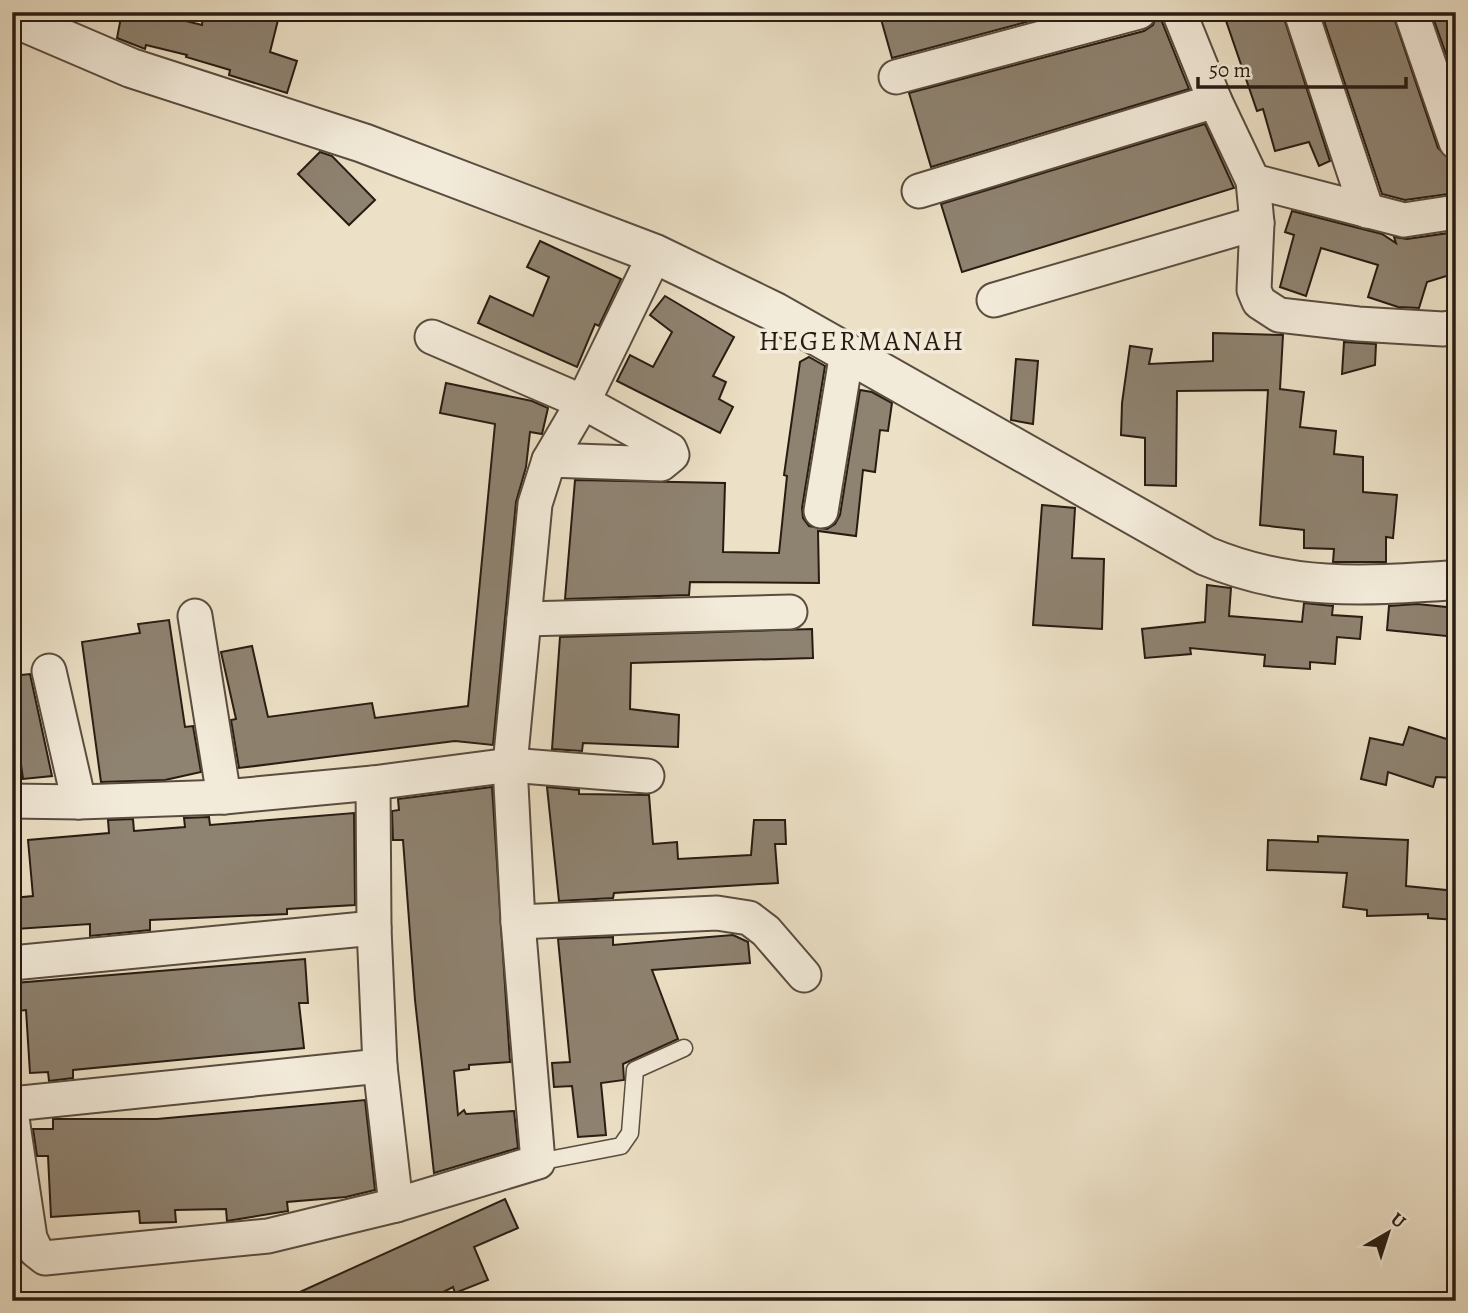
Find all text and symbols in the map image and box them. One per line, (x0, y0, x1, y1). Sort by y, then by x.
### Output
scale bar (1198, 46, 1407, 90)
text: 50 m (1209, 56, 1251, 84)
district label: HEGERMANAH (759, 322, 965, 360)
north arrow (1352, 1198, 1422, 1268)
text: U (1385, 1207, 1412, 1235)

